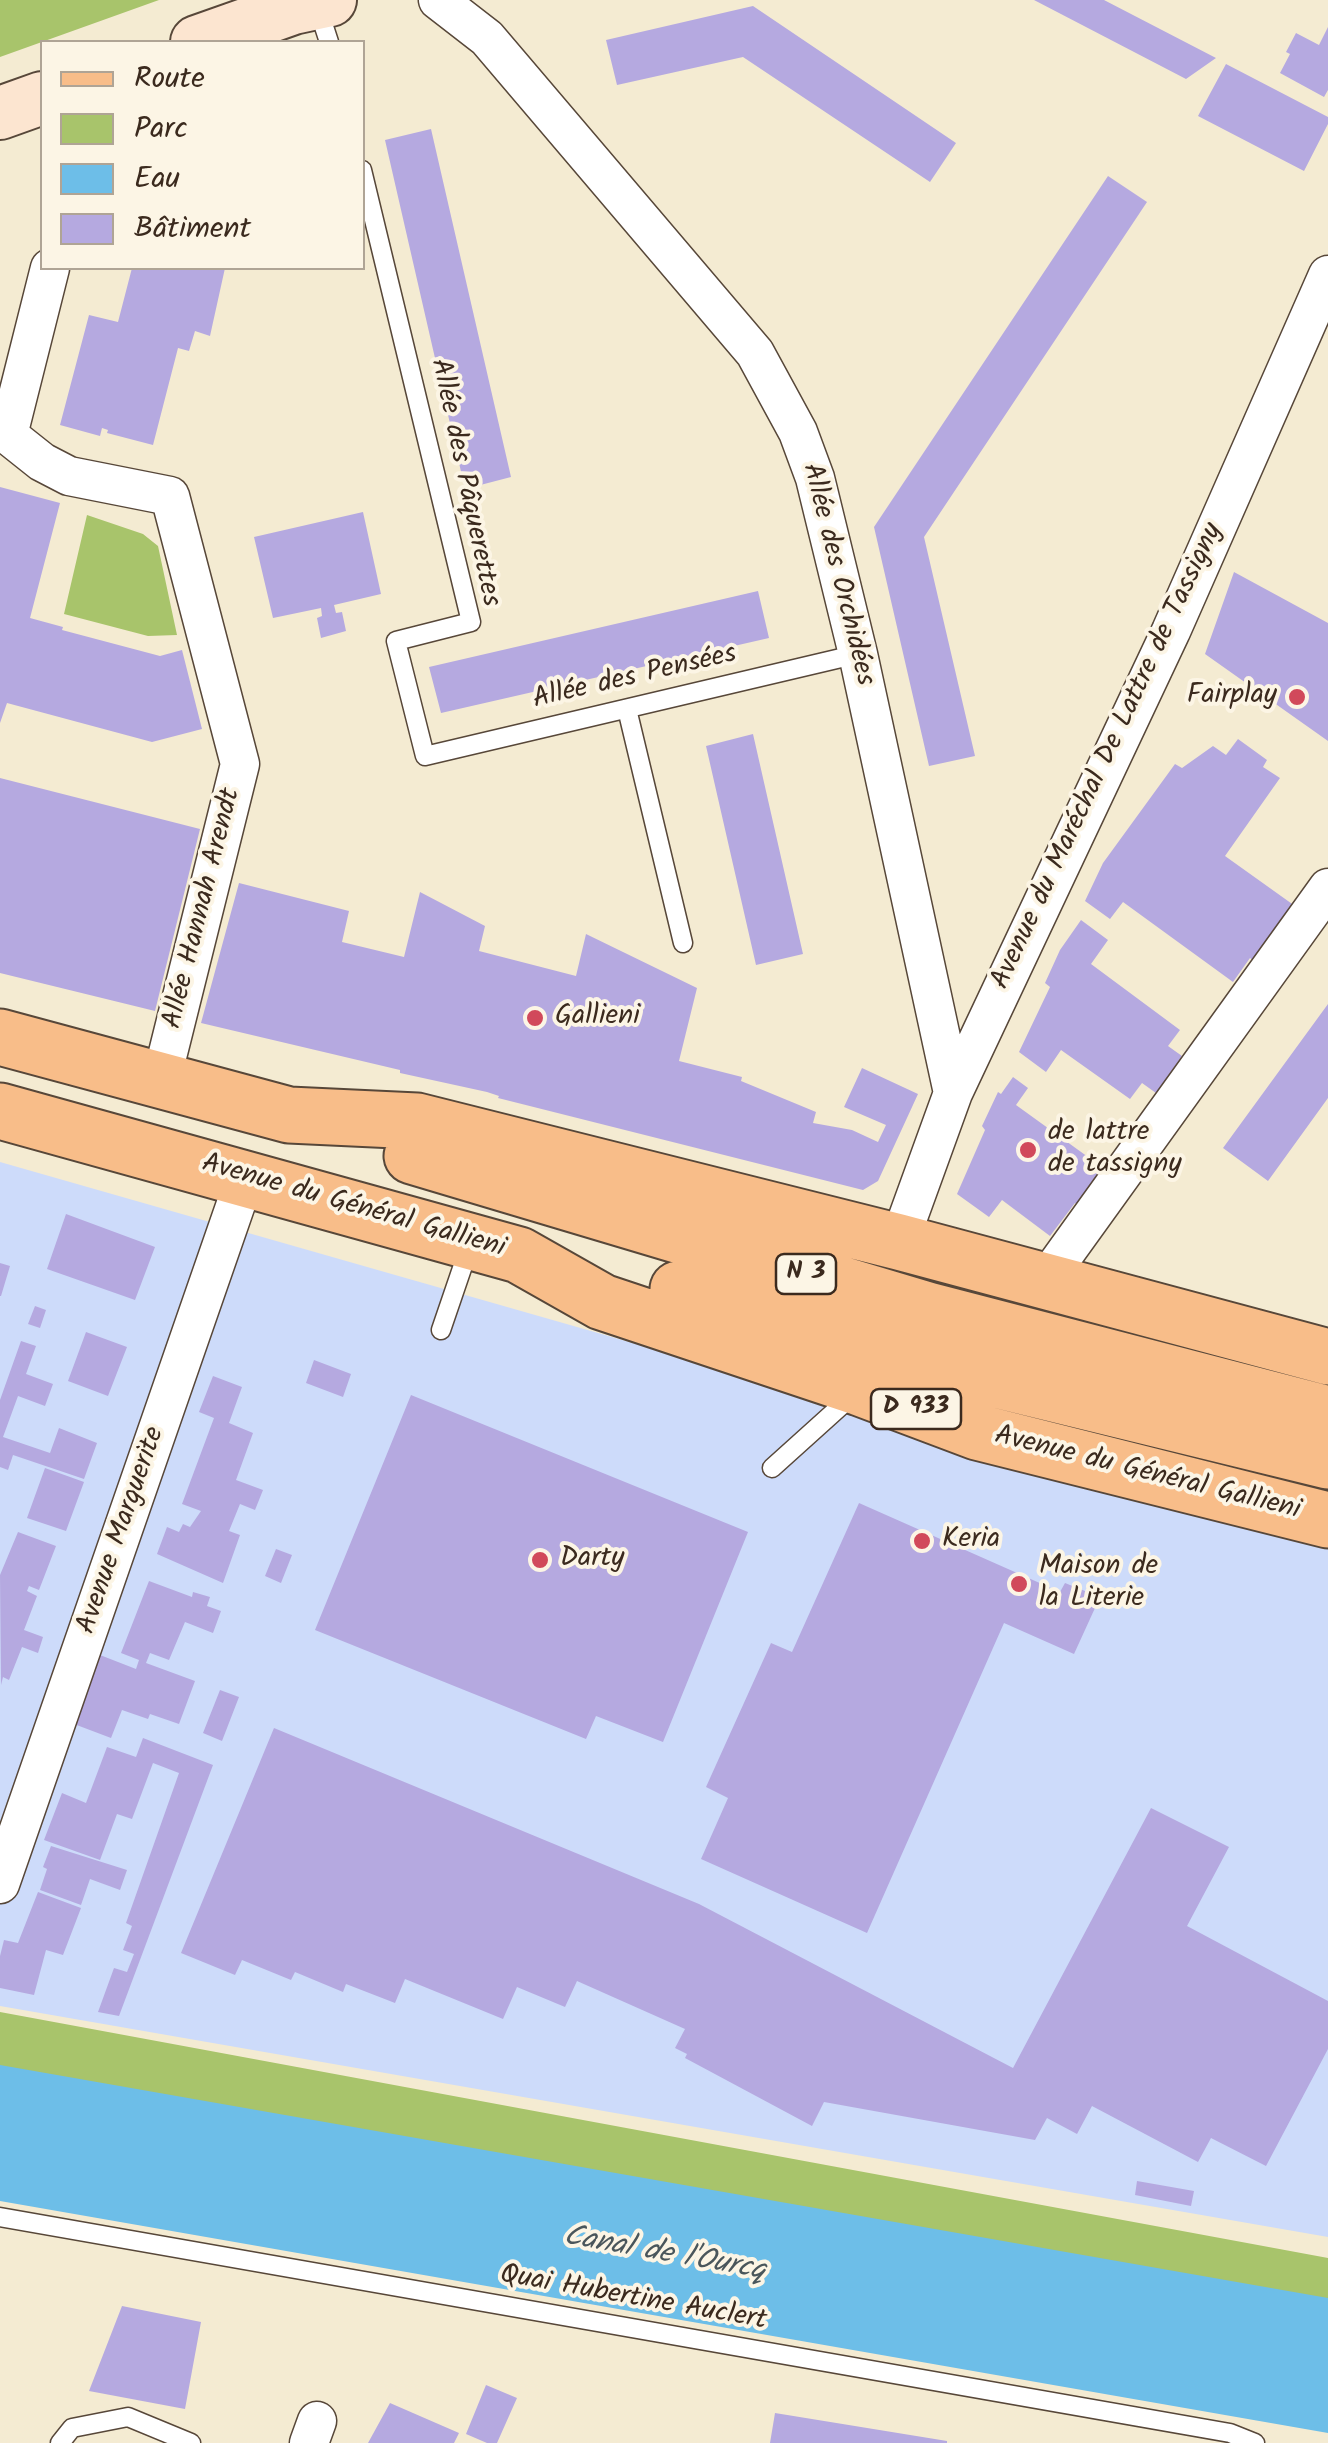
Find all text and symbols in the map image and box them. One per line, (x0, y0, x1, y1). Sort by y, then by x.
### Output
legend (40, 40, 365, 270)
text: Route (134, 55, 205, 103)
text: Parc (134, 105, 188, 153)
text: Eau (134, 155, 180, 203)
text: Bâtiment (134, 205, 251, 253)
street label: Allée des Pâquerettes (420, 356, 506, 610)
street label: Allée des Orchidées (792, 460, 880, 690)
street label: Avenue du Maréchal De Lattre de Tassigny (986, 519, 1232, 995)
street label: Allée des Pensées (530, 639, 740, 719)
place label: Fairplay (1187, 680, 1277, 714)
marker: Fairplay (1286, 686, 1308, 708)
street label: Allée Hannah Arendt (158, 785, 250, 1033)
place label: Gallieni (555, 1001, 640, 1035)
marker: Gallieni (524, 1007, 546, 1029)
place label: de lattre de tassigny (1048, 1117, 1182, 1183)
marker: de lattre de tassigny (1017, 1139, 1039, 1161)
street label: Avenue du Général Gallieni (197, 1149, 509, 1267)
road number: N 3 (776, 1254, 836, 1294)
road number: D 933 (871, 1389, 961, 1429)
street label: Avenue du Général Gallieni (991, 1421, 1303, 1529)
street label: Avenue Marguerite (72, 1423, 174, 1639)
place label: Keria (942, 1524, 1000, 1558)
marker: Keria (911, 1530, 933, 1552)
place label: Darty (560, 1543, 624, 1577)
marker: Darty (529, 1549, 551, 1571)
place label: Maison de la Literie (1039, 1551, 1158, 1617)
marker: Maison de la Literie (1008, 1573, 1030, 1595)
water label: Canal de l'Ourcq (560, 2221, 768, 2291)
street label: Quai Hubertine Auclert (497, 2260, 769, 2340)

